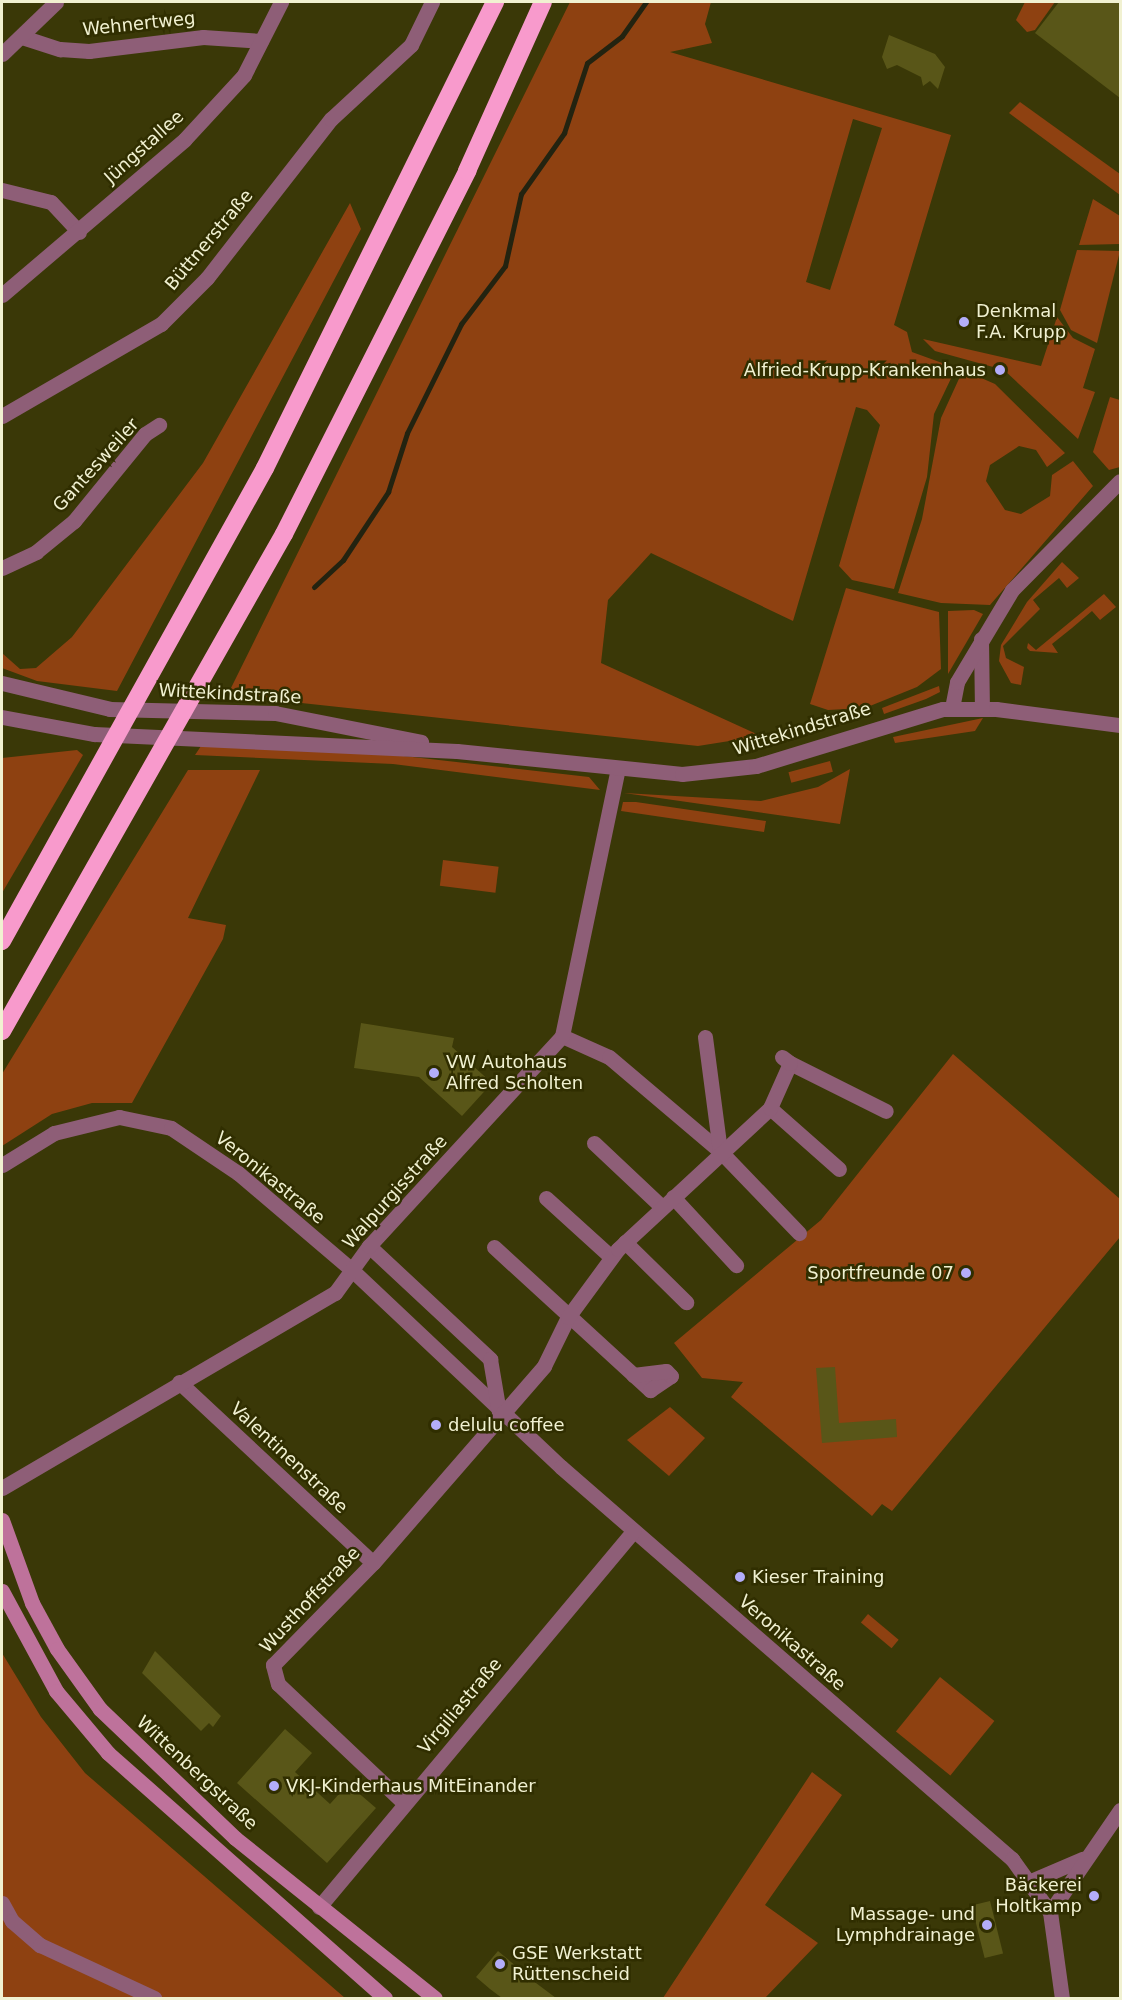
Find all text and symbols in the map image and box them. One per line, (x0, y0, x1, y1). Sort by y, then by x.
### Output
street label: Wehnertweg (81, 7, 197, 41)
street label: Jüngstallee (100, 106, 188, 188)
street label: Büttnerstraße (161, 185, 257, 295)
place label: Denkmal F.A. Krupp (976, 301, 1066, 344)
marker: Denkmal F.A. Krupp (957, 315, 971, 329)
place label: Alfried-Krupp-Krankenhaus (744, 359, 986, 381)
marker: Alfried-Krupp-Krankenhaus (991, 361, 1009, 379)
street label: Gantesweiler (48, 414, 144, 516)
street label: Wittekindstraße (158, 679, 302, 709)
street label: Wittekindstraße (730, 698, 874, 760)
place label: VW Autohaus Alfred Scholten (446, 1052, 583, 1094)
marker: VW Autohaus Alfred Scholten (427, 1066, 441, 1080)
street label: Veronikastraße (211, 1127, 329, 1229)
street label: Walpurgisstraße (338, 1131, 452, 1253)
place label: Sportfreunde 07 (807, 1262, 954, 1284)
marker: Sportfreunde 07 (959, 1266, 973, 1280)
street label: Valentinenstraße (226, 1398, 352, 1518)
place label: delulu coffee (448, 1414, 564, 1436)
marker: delulu coffee (429, 1418, 443, 1432)
street label: Wusthoffstraße (255, 1542, 365, 1658)
place label: Kieser Training (752, 1566, 884, 1588)
marker: Kieser Training (733, 1570, 747, 1584)
street label: Veronikastraße (734, 1591, 850, 1695)
street label: Virgiliastraße (414, 1654, 506, 1758)
street label: Wittenbergstraße (132, 1711, 262, 1835)
place label: VKJ-Kinderhaus MitEinander (286, 1775, 536, 1797)
marker: VKJ-Kinderhaus MitEinander (267, 1779, 281, 1793)
place label: Bäckerei Holtkamp (995, 1875, 1082, 1918)
marker: Bäckerei Holtkamp (1087, 1889, 1101, 1903)
place label: Massage- und Lymphdrainage (836, 1904, 975, 1946)
marker: Massage- und Lymphdrainage (980, 1918, 994, 1932)
place label: GSE Werkstatt Rüttenscheid (512, 1943, 642, 1986)
marker: GSE Werkstatt Rüttenscheid (493, 1957, 507, 1971)

